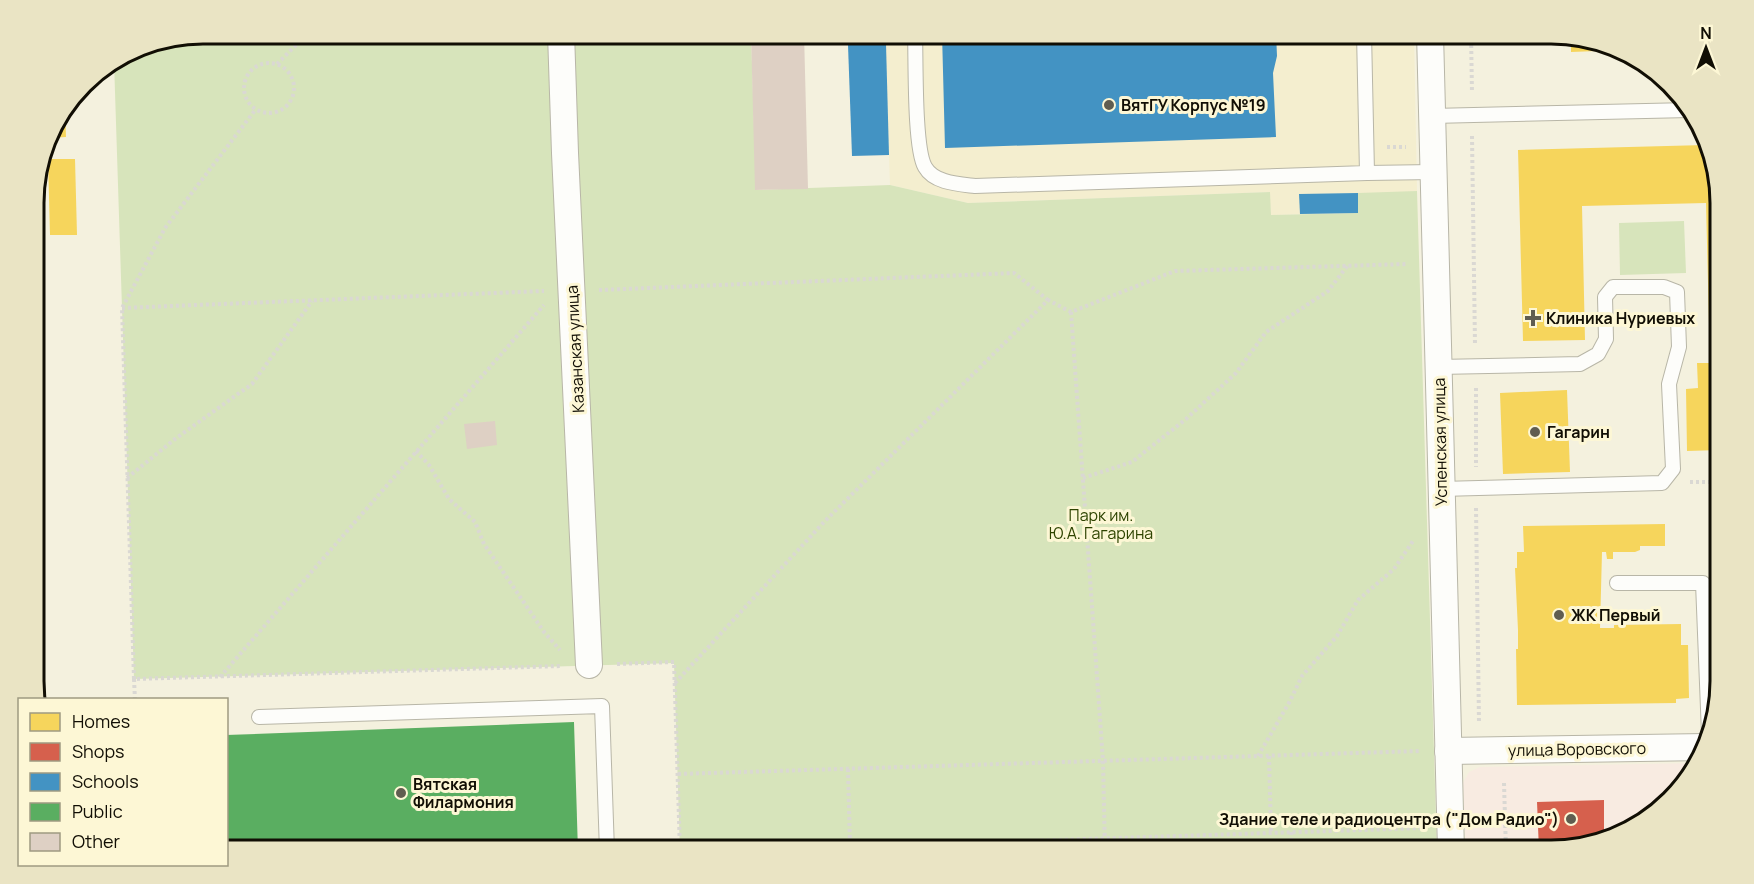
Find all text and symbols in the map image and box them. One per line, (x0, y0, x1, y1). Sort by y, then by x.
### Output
north arrow (1676, 18, 1736, 78)
text: N (1700, 22, 1712, 44)
place label: ВятГУ Корпус №19 (1121, 94, 1266, 116)
marker: ВятГУ Корпус №19 (1102, 98, 1116, 112)
street label: Казанская улица (561, 285, 589, 413)
place label: Клиника Нуриевых (1546, 307, 1695, 329)
marker: Клиника Нуриевых (1524, 309, 1542, 327)
street label: Успенская улица (1428, 378, 1452, 506)
place label: Гагарин (1547, 421, 1610, 443)
marker: Гагарин (1528, 425, 1542, 439)
park label: Парк им. Ю.А. Гагарина (1049, 504, 1153, 544)
place label: ЖК Первый (1571, 604, 1660, 626)
marker: ЖК Первый (1552, 608, 1566, 622)
legend (18, 698, 228, 866)
text: Homes (72, 709, 130, 733)
street label: улица Воровского (1508, 737, 1646, 761)
text: Shops (72, 739, 124, 763)
text: Schools (72, 769, 139, 793)
place label: Вятская Филармония (413, 773, 514, 813)
marker: Вятская Филармония (394, 786, 408, 800)
text: Public (72, 799, 123, 823)
place label: Здание теле и радиоцентра ("Дом Радио") (1219, 808, 1559, 830)
marker: Здание теле и радиоцентра ("Дом Радио") (1564, 812, 1578, 826)
text: Other (72, 829, 120, 853)

